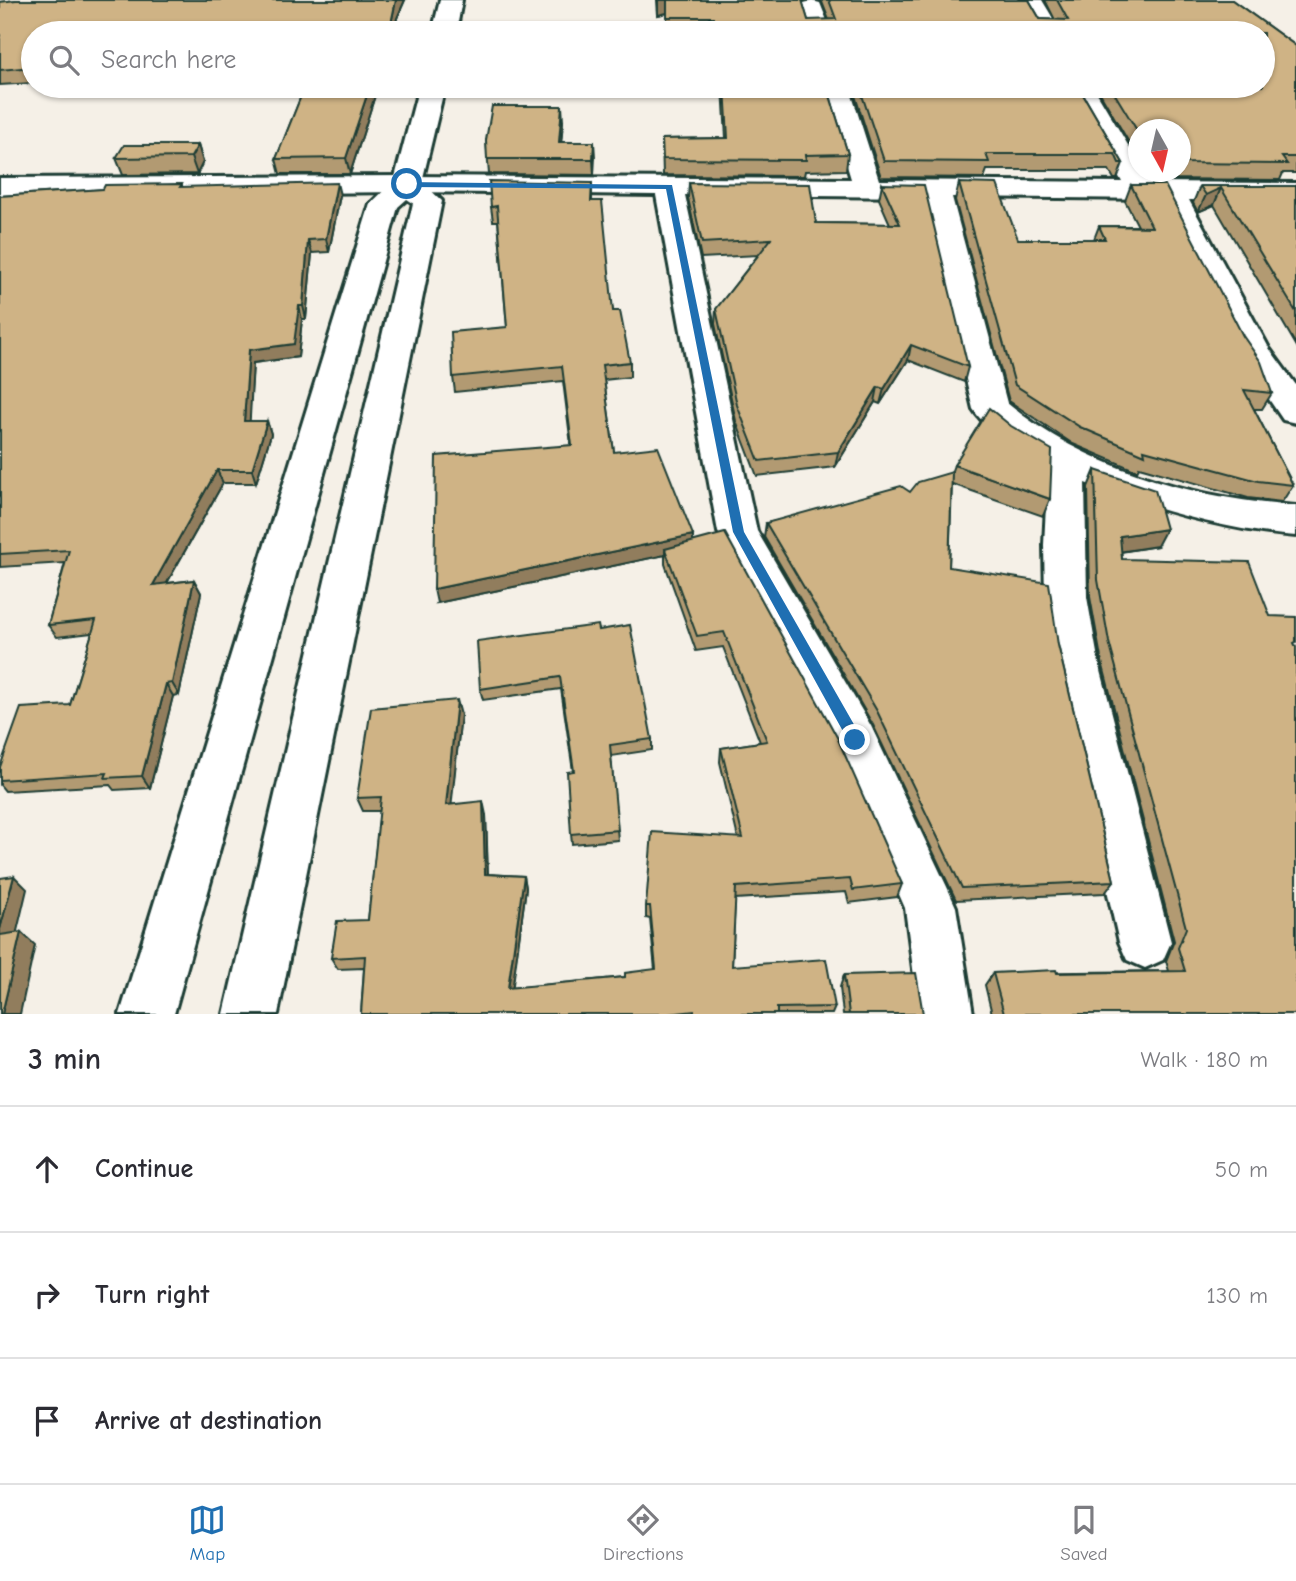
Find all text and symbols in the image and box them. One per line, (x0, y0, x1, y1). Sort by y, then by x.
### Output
search box (21, 21, 1275, 98)
icon: search (45, 41, 83, 79)
text: Search here (101, 45, 236, 75)
north arrow (1128, 119, 1191, 182)
route start (391, 168, 422, 199)
route end (839, 724, 870, 755)
text: 3 min (28, 1042, 101, 1077)
text: Walk · 180 m (1141, 1046, 1268, 1073)
icon: ahead (28, 1150, 66, 1188)
text: Continue (95, 1154, 193, 1184)
text: 50 m (1215, 1156, 1268, 1183)
icon: right (28, 1276, 66, 1314)
text: Turn right (95, 1280, 209, 1310)
text: 130 m (1207, 1282, 1268, 1309)
icon: arrive (28, 1402, 66, 1440)
text: Arrive at destination (95, 1406, 322, 1436)
tab: Map (188, 1501, 226, 1565)
tab: Directions (603, 1501, 683, 1565)
tab: Saved (1060, 1501, 1108, 1565)

